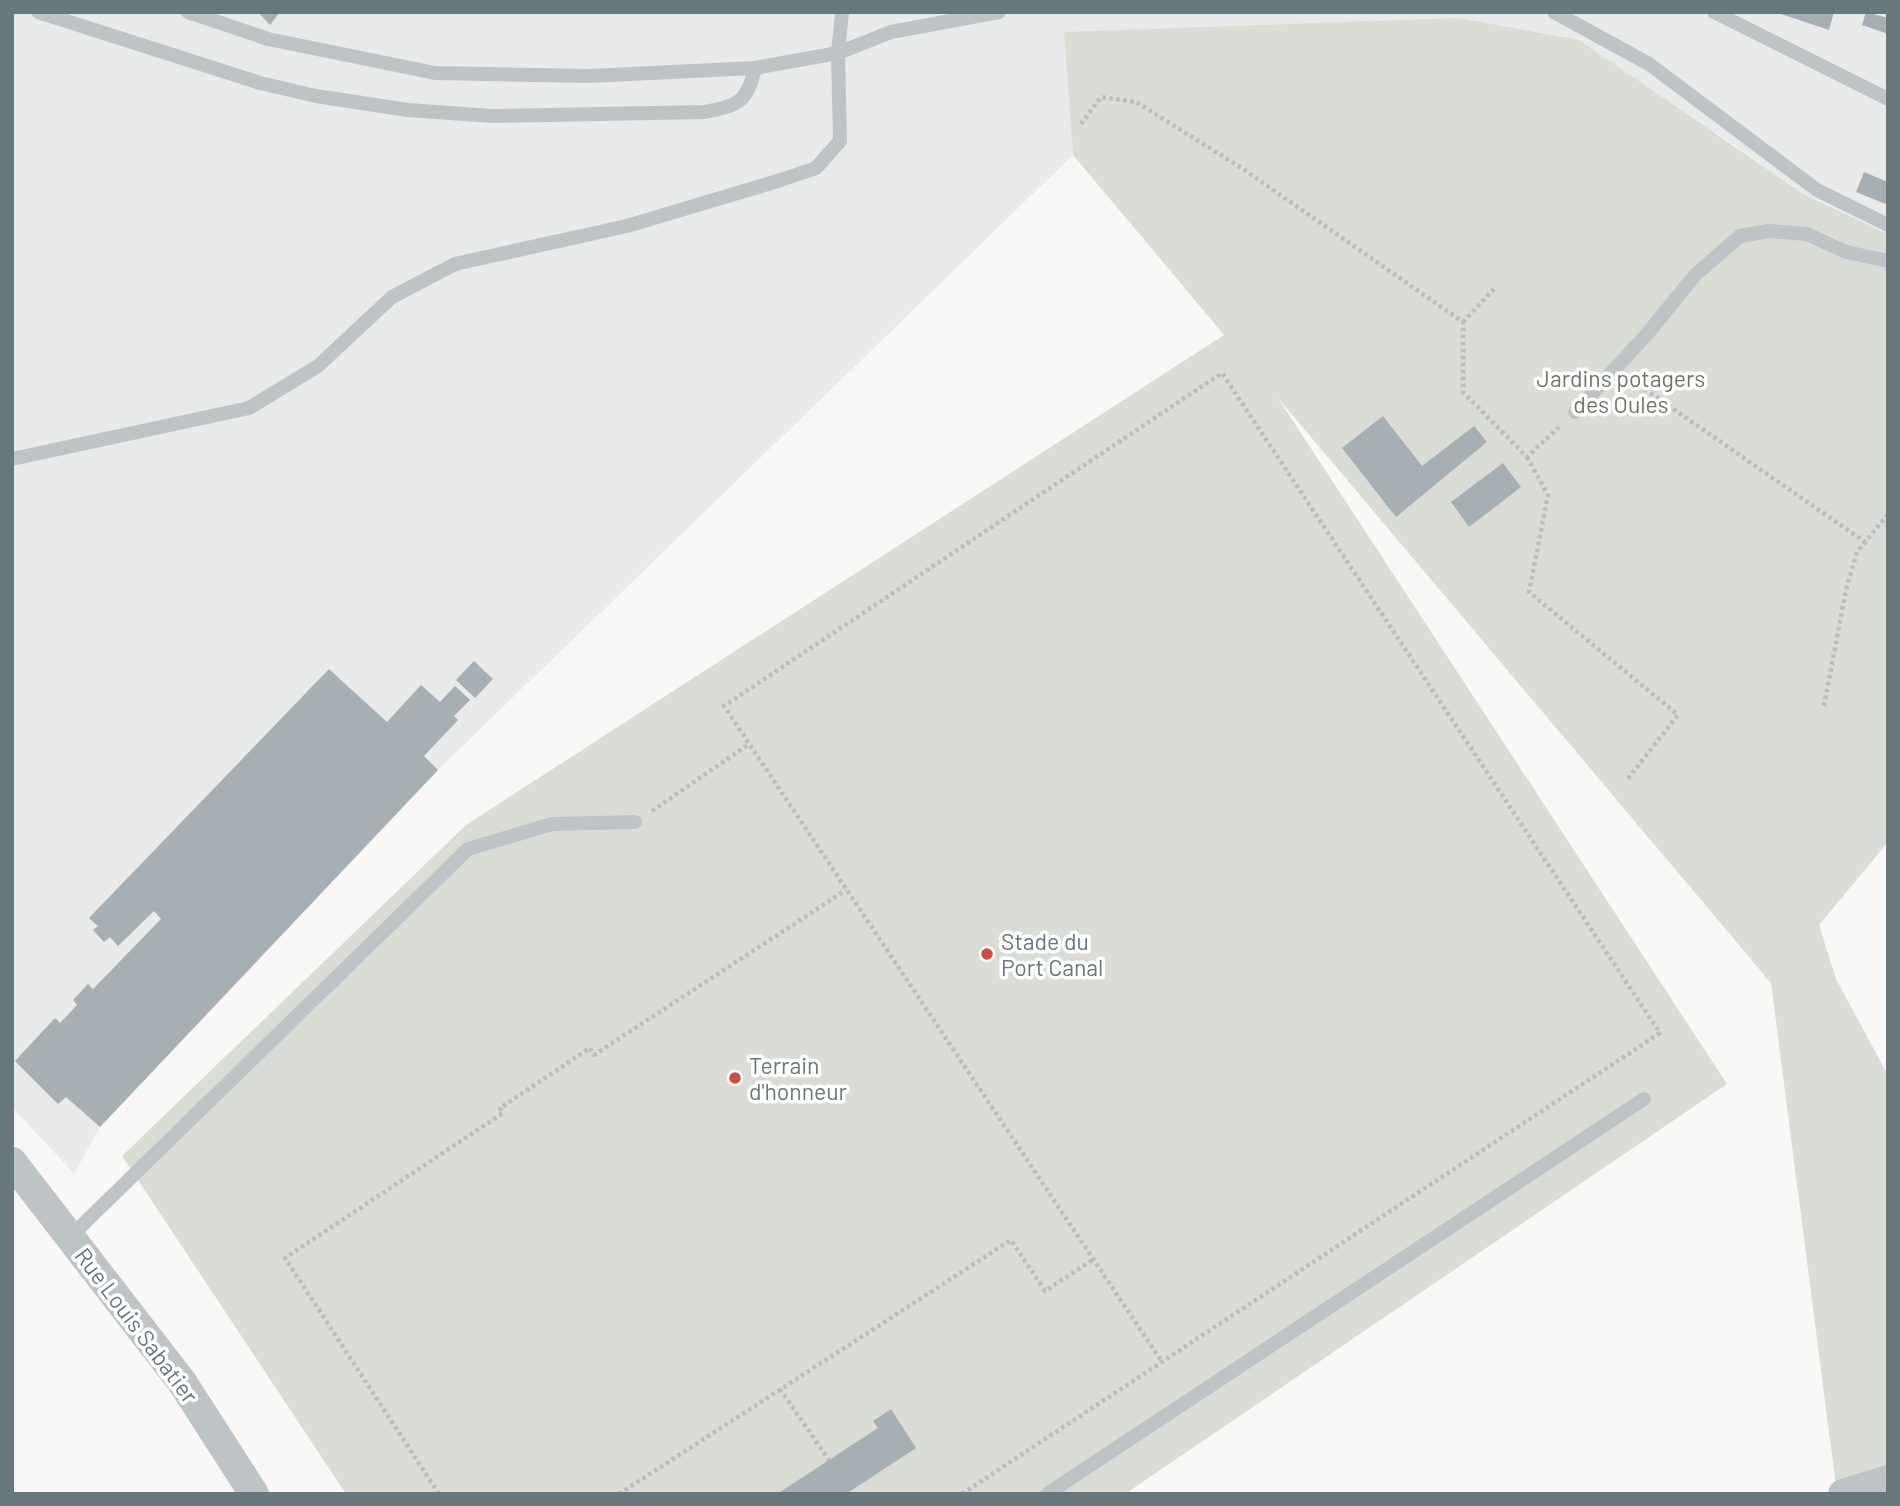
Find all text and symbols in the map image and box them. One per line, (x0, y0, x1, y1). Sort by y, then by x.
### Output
park label: Jardins potagers des Oules (1537, 364, 1705, 418)
place label: Stade du Port Canal (1001, 927, 1103, 981)
marker: Stade du Port Canal (979, 946, 995, 962)
place label: Terrain d'honneur (749, 1051, 848, 1105)
marker: Terrain d'honneur (727, 1070, 743, 1086)
street label: Rue Louis Sabatier (70, 1242, 205, 1409)

